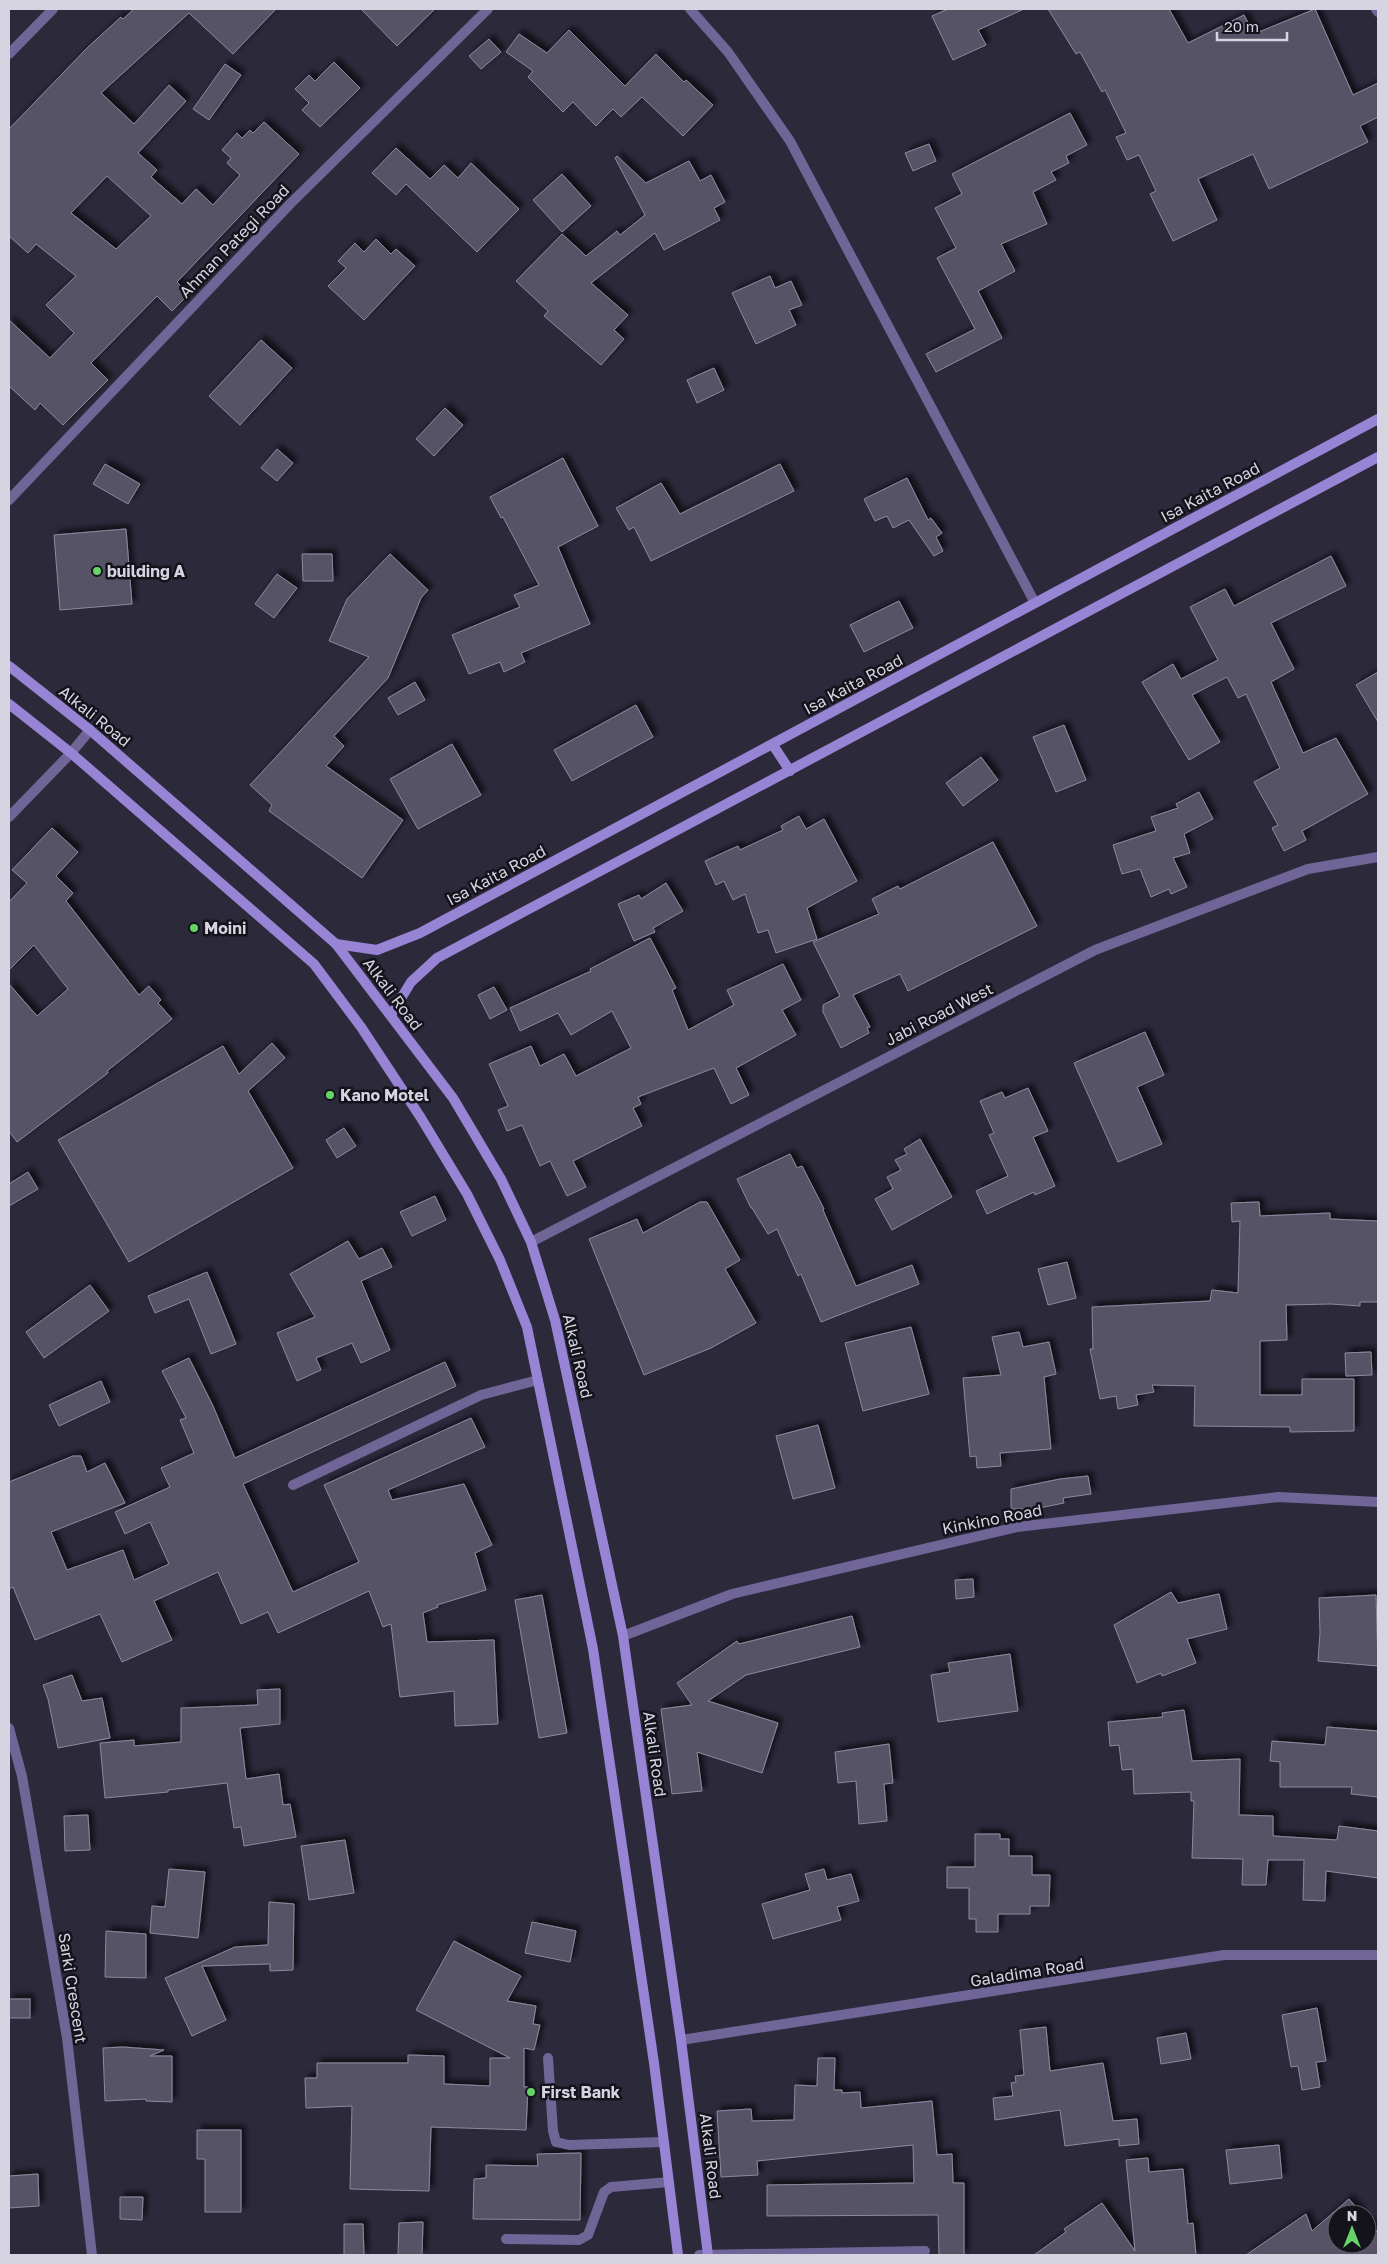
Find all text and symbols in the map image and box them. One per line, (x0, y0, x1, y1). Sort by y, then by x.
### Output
scale bar (1217, 10, 1287, 42)
text: 20 m (1224, 17, 1259, 35)
street label: Ahman Pategi Road (175, 180, 293, 302)
street label: Isa Kaita Road (1157, 457, 1263, 527)
place label: building A (107, 561, 186, 581)
marker: building A (91, 565, 103, 577)
street label: Isa Kaita Road (800, 649, 906, 719)
street label: Alkali Road (55, 681, 135, 751)
street label: Isa Kaita Road (443, 840, 549, 910)
place label: Moini (204, 918, 246, 938)
marker: Moini (188, 922, 200, 934)
street label: Alkali Road (359, 954, 427, 1034)
street label: Jabi Road West (882, 978, 996, 1050)
place label: Kano Motel (340, 1085, 430, 1105)
marker: Kano Motel (324, 1089, 336, 1101)
street label: Alkali Road (559, 1312, 597, 1400)
street label: Kinkino Road (940, 1500, 1044, 1538)
street label: Alkali Road (639, 1710, 671, 1798)
street label: Sarki Crescent (54, 1931, 92, 2045)
street label: Galadima Road (969, 1953, 1085, 1991)
place label: First Bank (541, 2082, 621, 2102)
marker: First Bank (525, 2086, 537, 2098)
street label: Alkali Road (696, 2112, 726, 2200)
north arrow (1327, 2204, 1377, 2254)
text: N (1347, 2207, 1357, 2224)

